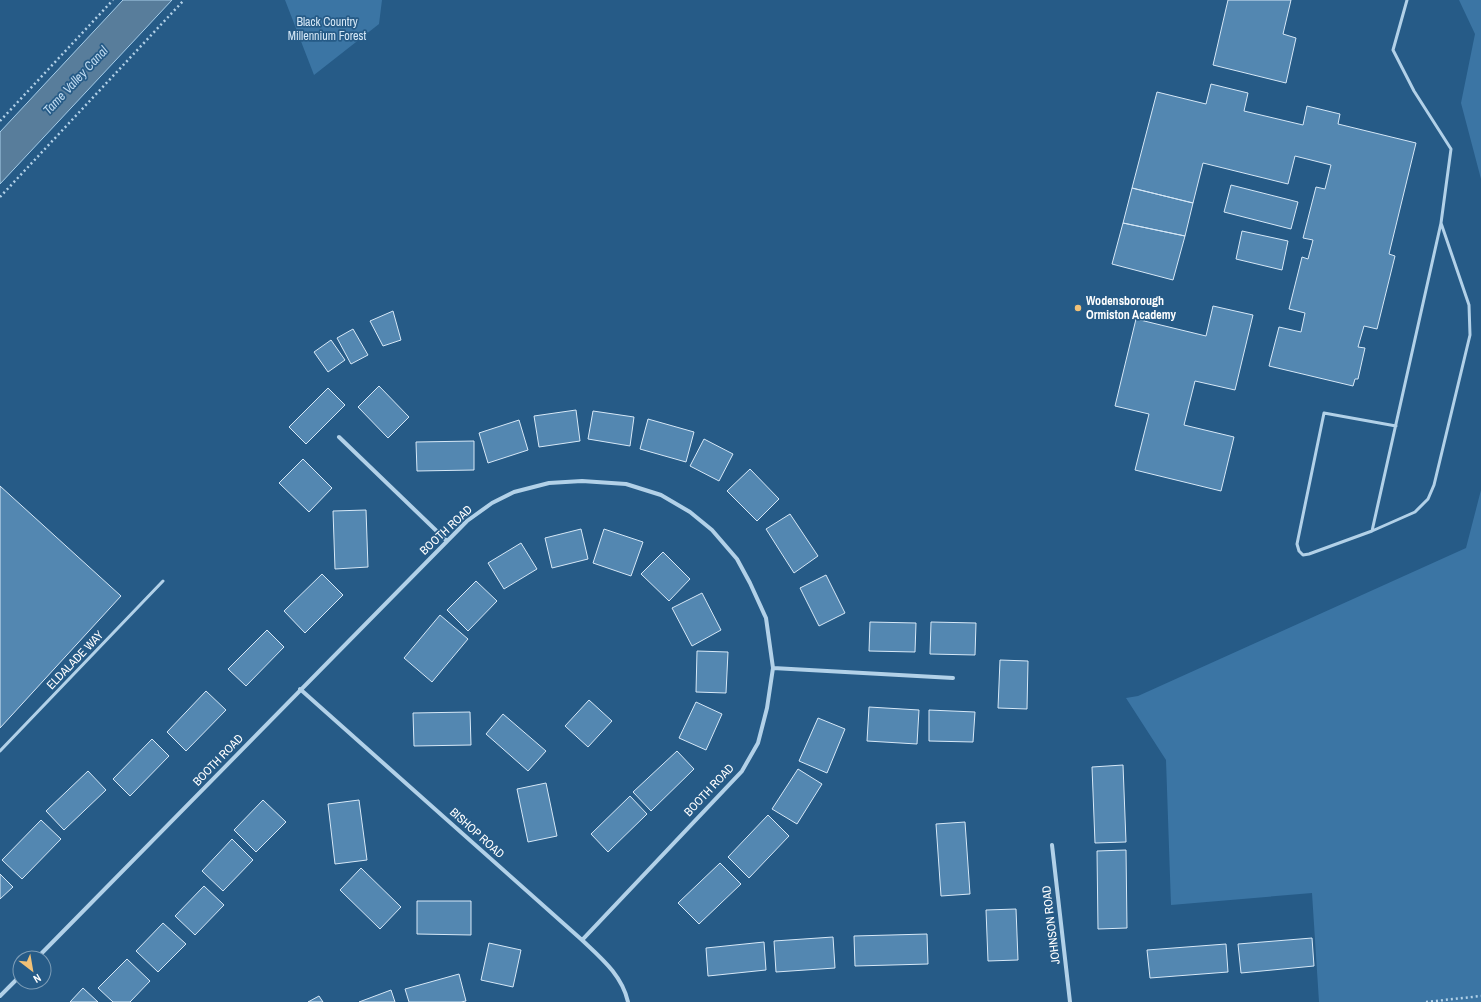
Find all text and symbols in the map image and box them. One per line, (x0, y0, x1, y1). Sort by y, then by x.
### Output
park label: Black Country Millennium Forest (288, 14, 366, 44)
water label: Tame Valley Canal (39, 42, 112, 118)
place label: Wodensborough Ormiston Academy (1086, 293, 1176, 323)
marker: Wodensborough Ormiston Academy (1073, 303, 1083, 313)
street label: BOOTH ROAD (416, 502, 476, 558)
street label: ELDALADE WAY (43, 627, 107, 693)
street label: BOOTH ROAD (189, 731, 247, 789)
street label: BOOTH ROAD (681, 760, 737, 820)
street label: BISHOP ROAD (446, 804, 508, 862)
street label: JOHNSON ROAD (1038, 885, 1064, 965)
north arrow (12, 950, 52, 990)
text: N (31, 971, 44, 986)

